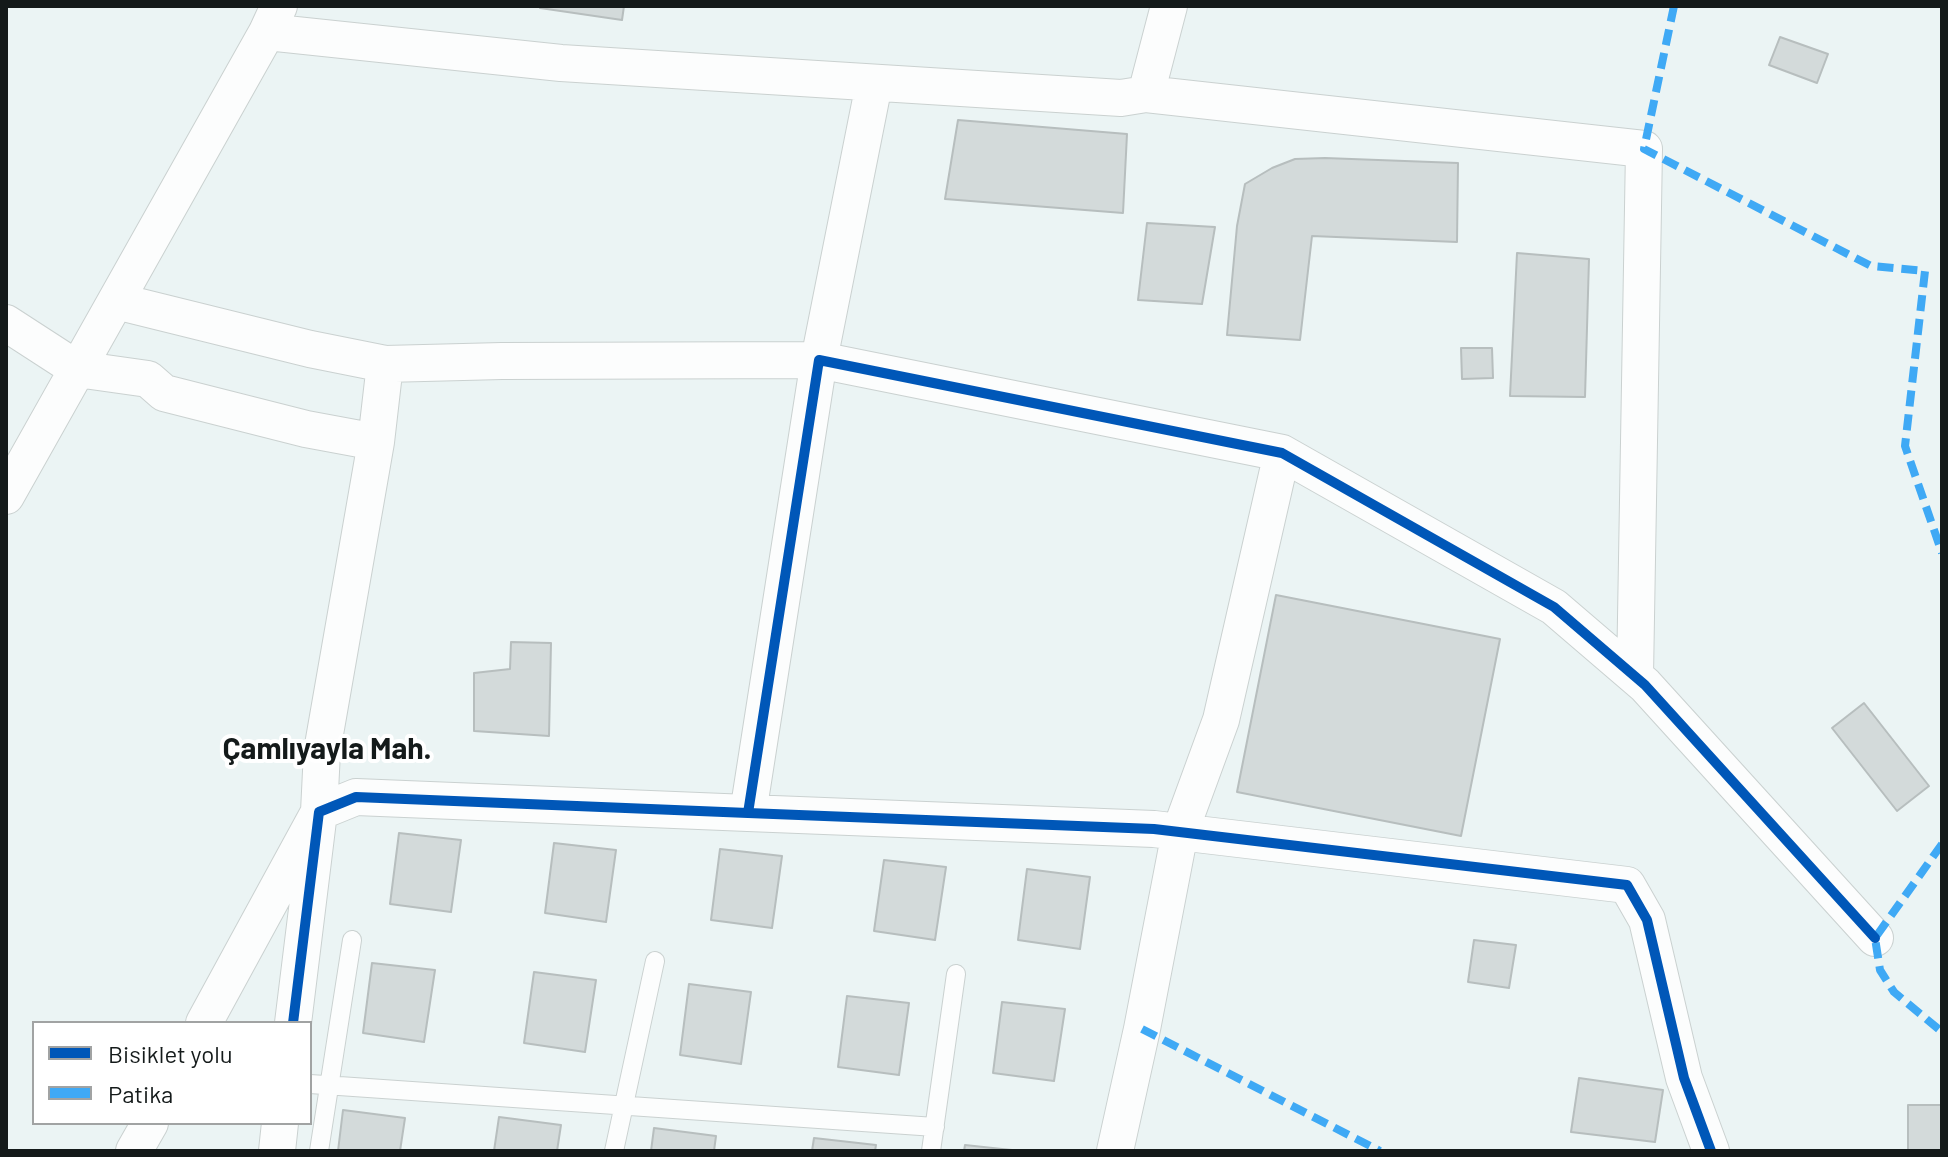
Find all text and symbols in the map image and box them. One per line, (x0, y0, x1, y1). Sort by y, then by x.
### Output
district label: Çamlıyayla Mah. (222, 731, 432, 767)
legend (32, 1021, 312, 1125)
text: Bisiklet yolu (108, 1039, 233, 1068)
text: Patika (108, 1079, 173, 1108)

